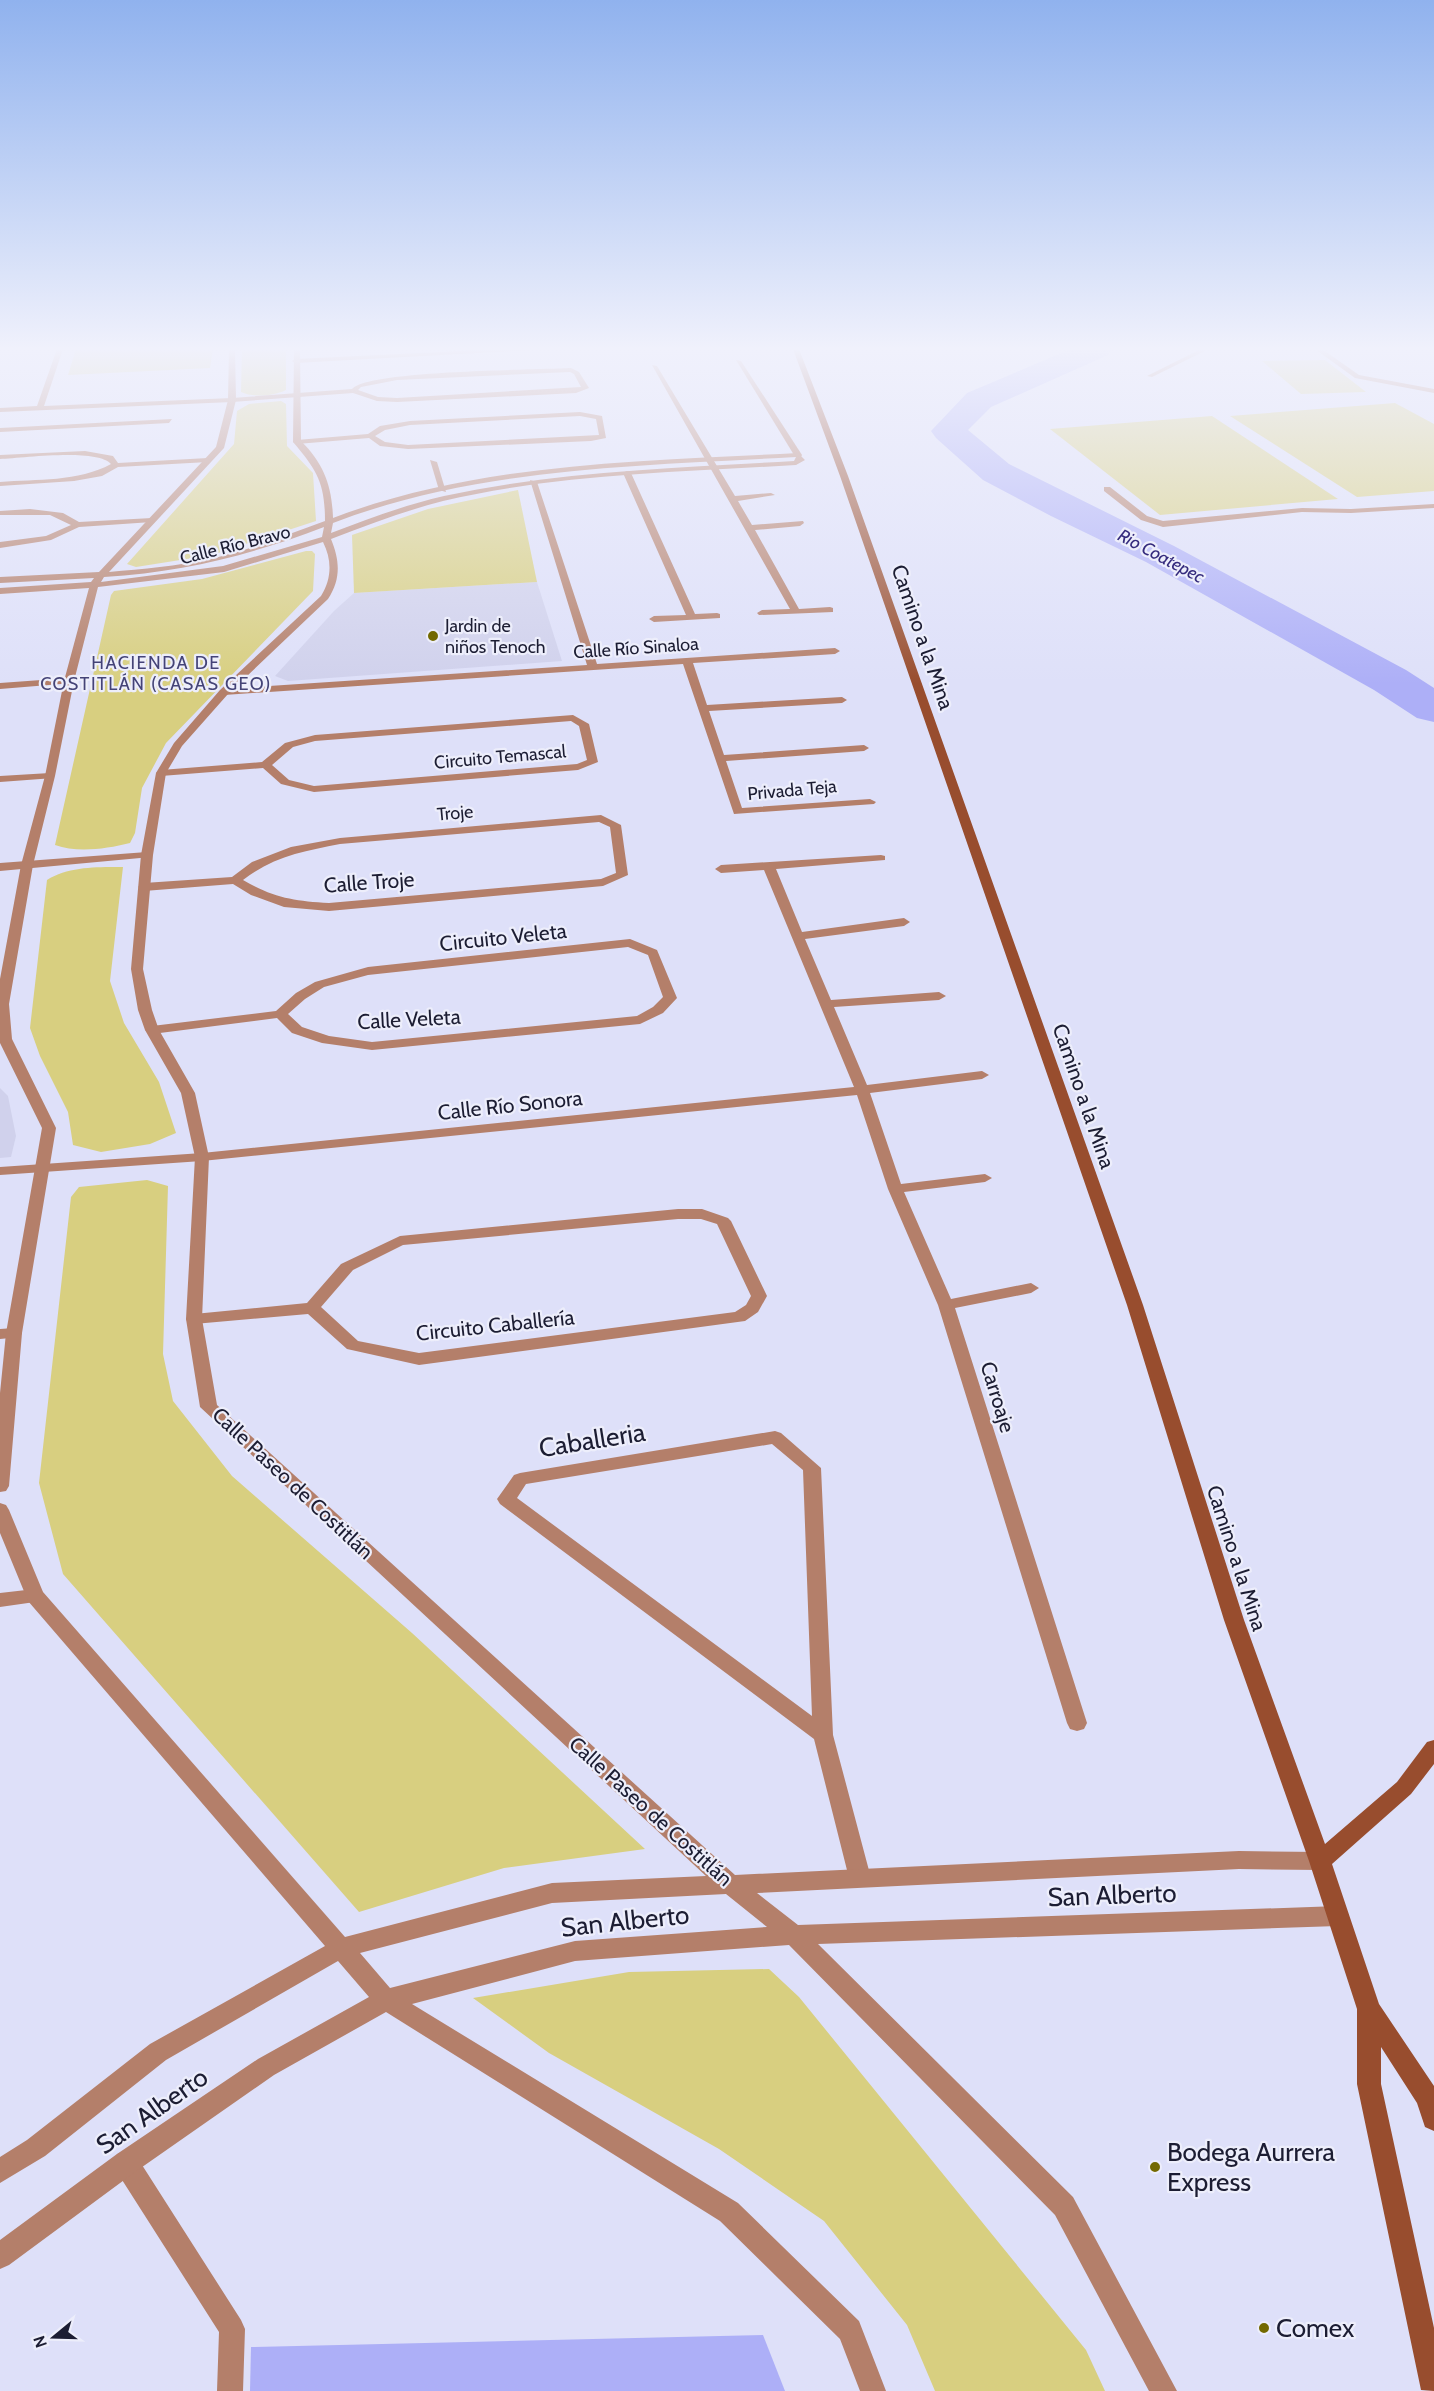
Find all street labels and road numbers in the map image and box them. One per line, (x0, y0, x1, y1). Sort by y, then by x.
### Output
street label: Calle Río Bravo (178, 521, 293, 569)
street label: Camino a la Mina (887, 561, 959, 713)
street label: Calle Río Sinaloa (573, 633, 700, 663)
street label: Circuito Temascal (433, 740, 568, 774)
street label: Privada Teja (746, 775, 838, 805)
street label: Troje (436, 800, 474, 826)
street label: Calle Troje (323, 866, 415, 899)
street label: Circuito Veleta (438, 918, 568, 956)
street label: Calle Veleta (357, 1004, 461, 1034)
street label: Camino a la Mina (1048, 1020, 1120, 1172)
street label: Calle Río Sonora (436, 1085, 584, 1125)
street label: Circuito Caballería (415, 1304, 575, 1346)
street label: Carroaje (974, 1359, 1021, 1436)
street label: Calle Paseo de Costitlán (207, 1402, 379, 1564)
street label: Caballeria (537, 1416, 648, 1464)
street label: Camino a la Mina (1202, 1482, 1272, 1634)
street label: Calle Paseo de Costitlán (564, 1731, 738, 1891)
street label: San Alberto (1047, 1877, 1177, 1913)
street label: San Alberto (559, 1898, 691, 1944)
street label: San Alberto (90, 2061, 214, 2161)

